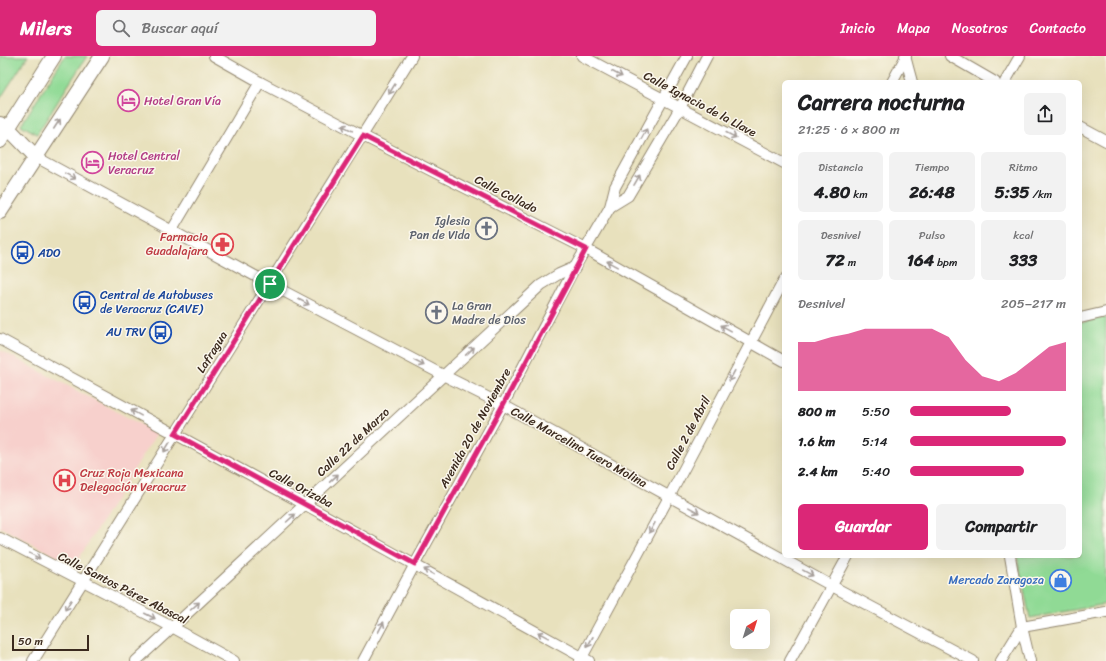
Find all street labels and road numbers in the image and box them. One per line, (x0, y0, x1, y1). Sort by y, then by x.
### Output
street label: Calle Ignacio de la Llave (639, 65, 761, 143)
street label: Calle Collado (471, 169, 541, 219)
street label: Lafragua (190, 327, 234, 377)
street label: Avenida 20 de Noviembre (432, 364, 517, 493)
street label: Calle 2 de Abril (659, 392, 717, 474)
street label: Calle Marcelino Tuero Molina (507, 400, 651, 494)
street label: Calle 22 de Marzo (311, 402, 395, 482)
street label: Calle Orizaba (265, 462, 338, 515)
street label: Calle Santos Pérez Abascal (54, 546, 193, 631)

